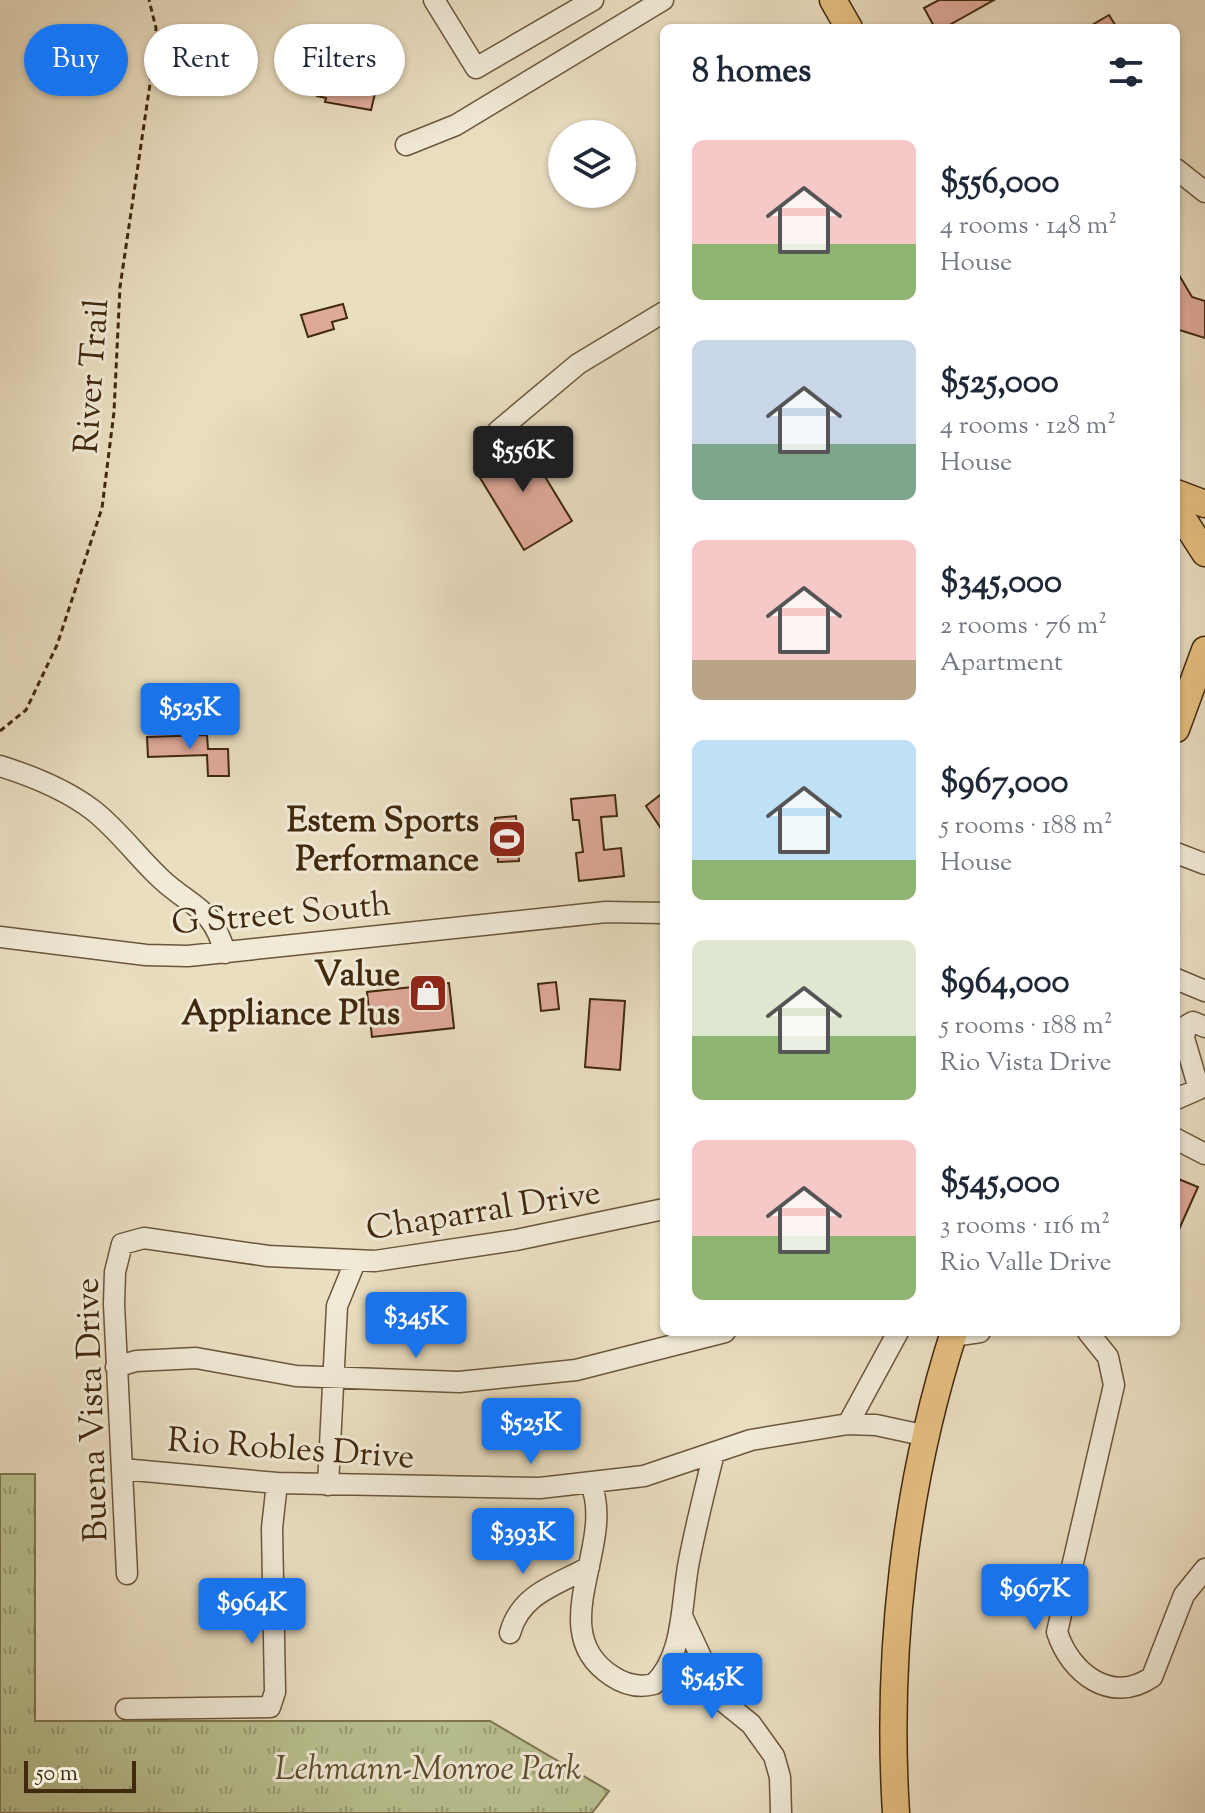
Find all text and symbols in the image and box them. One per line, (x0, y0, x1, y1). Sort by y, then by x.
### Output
chip: Buy (24, 24, 128, 96)
chip: Rent (144, 24, 258, 96)
chip: Filters (274, 24, 405, 96)
text: 8 homes (692, 48, 811, 97)
icon: filters (1104, 50, 1148, 94)
map controls (548, 120, 636, 208)
button: layers (548, 120, 636, 208)
text: $556,000 (940, 159, 1059, 208)
icon: home (756, 172, 852, 268)
text: 4 rooms · 148 m² (940, 208, 1117, 245)
text: House (940, 245, 1012, 282)
street label: River Trail (64, 297, 123, 455)
text: $525,000 (940, 359, 1059, 408)
icon: home (756, 372, 852, 468)
text: 4 rooms · 128 m² (940, 408, 1116, 445)
pin: $556K (467, 426, 579, 494)
text: $556K (491, 433, 555, 470)
text: House (940, 445, 1012, 482)
text: $345,000 (940, 559, 1062, 608)
icon: home (756, 572, 852, 668)
text: 2 rooms · 76 m² (940, 608, 1107, 645)
text: Apartment (940, 645, 1063, 682)
pin: $525K (134, 683, 246, 751)
text: $525K (159, 690, 221, 727)
text: $967,000 (940, 759, 1069, 808)
icon: home (756, 772, 852, 868)
place label: Estem Sports Performance (287, 798, 479, 886)
text: 5 rooms · 188 m² (940, 808, 1113, 845)
sports icon: Estem Sports Performance (486, 818, 528, 860)
text: House (940, 845, 1012, 882)
street label: G Street South (170, 881, 393, 949)
place label: Value Appliance Plus (181, 952, 400, 1040)
text: $964,000 (940, 959, 1070, 1008)
shop icon: Value Appliance Plus (407, 972, 449, 1014)
icon: home (756, 972, 852, 1068)
text: 5 rooms · 188 m² (940, 1008, 1113, 1045)
text: Rio Vista Drive (940, 1045, 1112, 1082)
text: $545,000 (940, 1159, 1060, 1208)
street label: Chaparral Drive (363, 1170, 604, 1255)
icon: home (756, 1172, 852, 1268)
text: 3 rooms · 116 m² (940, 1208, 1110, 1245)
text: Rio Valle Drive (940, 1245, 1112, 1282)
street label: Buena Vista Drive (64, 1277, 123, 1543)
pin: $345K (360, 1292, 472, 1360)
text: $345K (383, 1299, 449, 1336)
pin: $525K (475, 1398, 587, 1466)
text: $525K (500, 1405, 562, 1442)
street label: Rio Robles Drive (166, 1417, 416, 1484)
pin: $393K (467, 1508, 579, 1576)
text: $393K (490, 1515, 556, 1552)
pin: $967K (979, 1564, 1091, 1632)
text: $967K (999, 1571, 1071, 1608)
pin: $964K (196, 1578, 308, 1646)
text: $964K (217, 1585, 287, 1622)
pin: $545K (656, 1653, 768, 1721)
text: $545K (680, 1660, 744, 1697)
park label: Lehmann-Monroe Park (275, 1746, 581, 1795)
scale bar (24, 1757, 136, 1793)
text: 50 m (36, 1759, 78, 1791)

